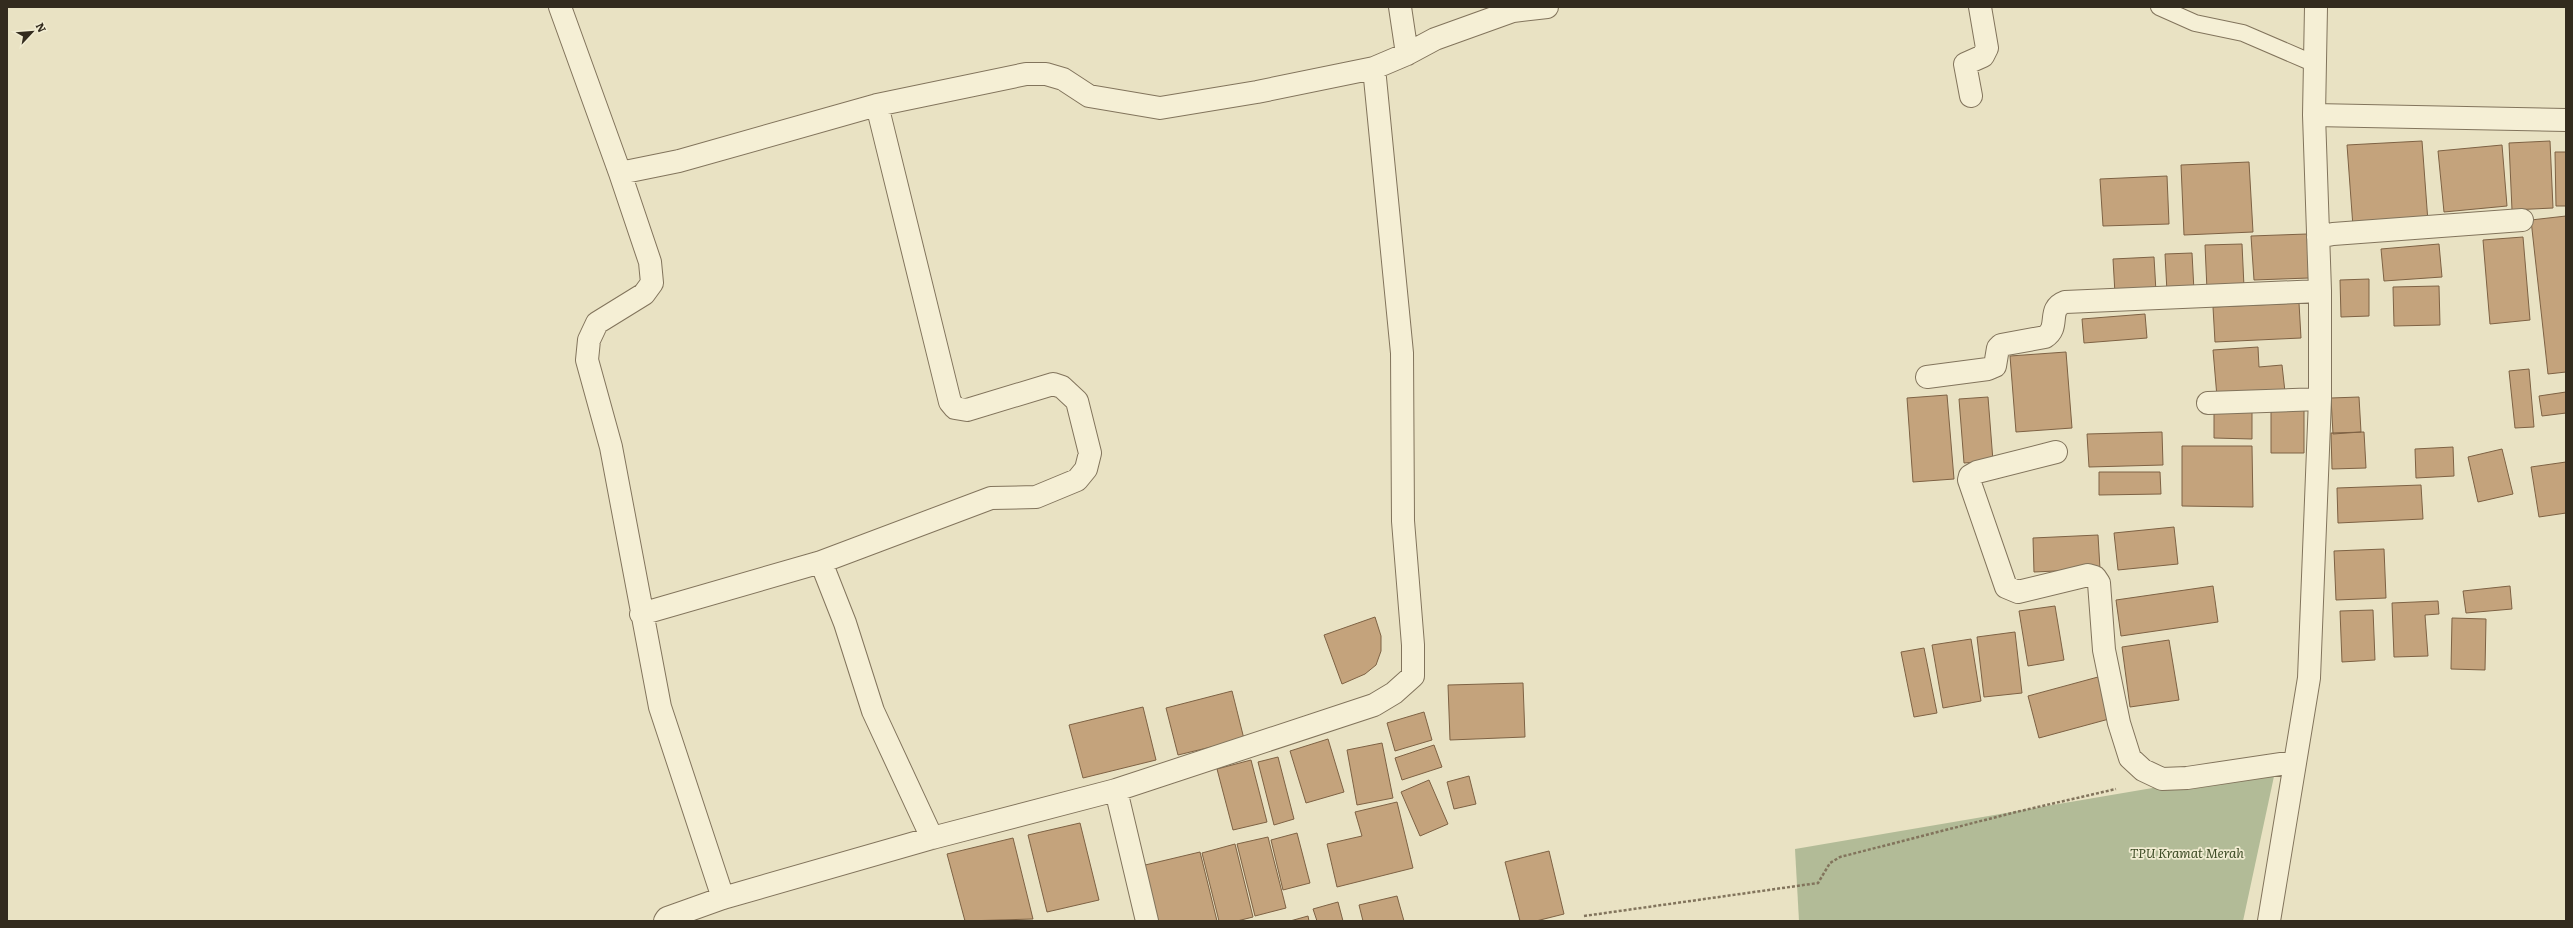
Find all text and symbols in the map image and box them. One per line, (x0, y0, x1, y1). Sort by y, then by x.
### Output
north arrow (12, 12, 52, 52)
text: N (33, 20, 51, 35)
park label: TPU Kramat Merah (2130, 843, 2244, 862)

